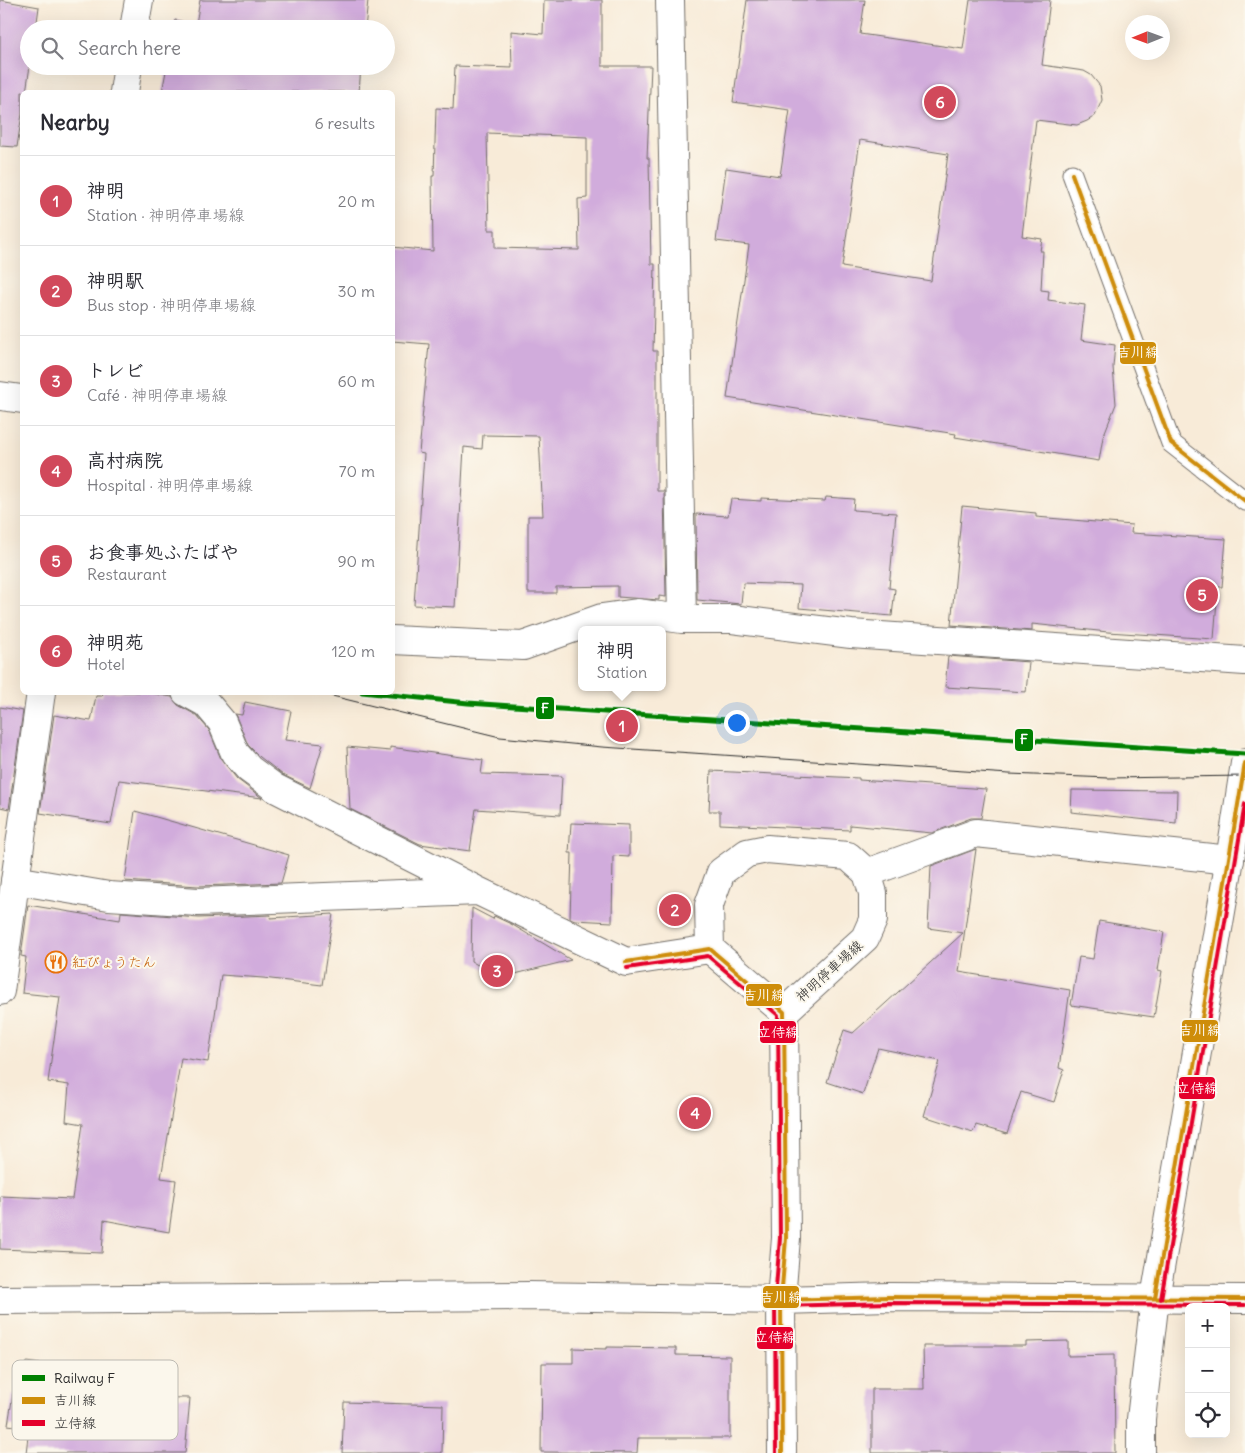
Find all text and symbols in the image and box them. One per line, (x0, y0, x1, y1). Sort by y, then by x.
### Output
north arrow (1125, 15, 1170, 60)
search box (20, 20, 395, 75)
icon: search (38, 34, 66, 62)
text: Search here (78, 36, 181, 60)
pin: 6 (924, 83, 956, 121)
text: Nearby (40, 109, 110, 136)
text: 6 results (314, 113, 375, 133)
text: 神明 (87, 178, 125, 202)
text: 1 (53, 191, 59, 211)
text: 20 m (338, 191, 375, 211)
text: Station · 神明停車場線 (87, 205, 245, 225)
text: 神明駅 (87, 268, 144, 292)
text: 2 (52, 281, 60, 301)
text: 30 m (338, 281, 375, 301)
text: Bus stop · 神明停車場線 (87, 295, 256, 315)
line badge: 吉川線 (1119, 341, 1157, 365)
text: 吉川線 (1117, 343, 1159, 361)
text: トレビ (87, 358, 144, 382)
text: 3 (51, 371, 61, 391)
text: 60 m (337, 371, 375, 391)
text: Café · 神明停車場線 (87, 385, 227, 405)
text: 高村病院 (87, 448, 163, 472)
text: 4 (51, 461, 61, 481)
text: 70 m (339, 461, 375, 481)
text: Hospital · 神明停車場線 (87, 475, 253, 495)
text: お食事処ふたばや (87, 540, 239, 564)
text: 5 (51, 551, 61, 571)
text: 90 m (337, 551, 375, 571)
text: Restaurant (87, 564, 167, 584)
pin: 5 (1186, 576, 1218, 614)
popup (578, 626, 666, 691)
text: 神明苑 (87, 630, 144, 654)
text: 神明 (597, 638, 635, 662)
text: 6 (51, 641, 61, 661)
text: 120 m (332, 641, 375, 661)
text: Hotel (87, 654, 125, 674)
text: Station (597, 662, 647, 682)
line badge: F (535, 696, 555, 720)
text: F (541, 699, 549, 717)
pin: 1 (606, 707, 638, 745)
your location (724, 710, 750, 736)
line badge: F (1014, 728, 1034, 752)
text: F (1020, 730, 1028, 748)
pin: 2 (659, 891, 691, 929)
street label: 神明停車場線 (792, 936, 866, 1006)
restaurant icon: 紅びょうたん (44, 950, 68, 974)
pin: 3 (481, 952, 513, 990)
place label: 紅びょうたん (72, 953, 156, 971)
line badge: 吉川線 (745, 983, 783, 1007)
text: 吉川線 (743, 986, 785, 1004)
line badge: 吉川線 (1181, 1019, 1219, 1043)
line badge: 立侍線 (759, 1020, 797, 1044)
text: 吉川線 (1179, 1021, 1221, 1039)
text: 立侍線 (757, 1023, 799, 1041)
line badge: 立侍線 (1178, 1076, 1216, 1100)
text: 立侍線 (1176, 1079, 1218, 1097)
pin: 4 (679, 1094, 711, 1132)
line badge: 吉川線 (762, 1285, 800, 1309)
text: 吉川線 (760, 1288, 802, 1306)
map controls (1185, 1303, 1230, 1438)
button: + (1185, 1303, 1230, 1348)
line badge: 立侍線 (756, 1326, 794, 1350)
text: 立侍線 (754, 1328, 796, 1346)
button: − (1185, 1348, 1230, 1393)
legend (12, 1360, 178, 1440)
text: Railway F (54, 1369, 115, 1387)
text: 吉川線 (54, 1391, 96, 1409)
button: locate (1185, 1393, 1230, 1438)
text: 立侍線 (54, 1414, 96, 1432)

